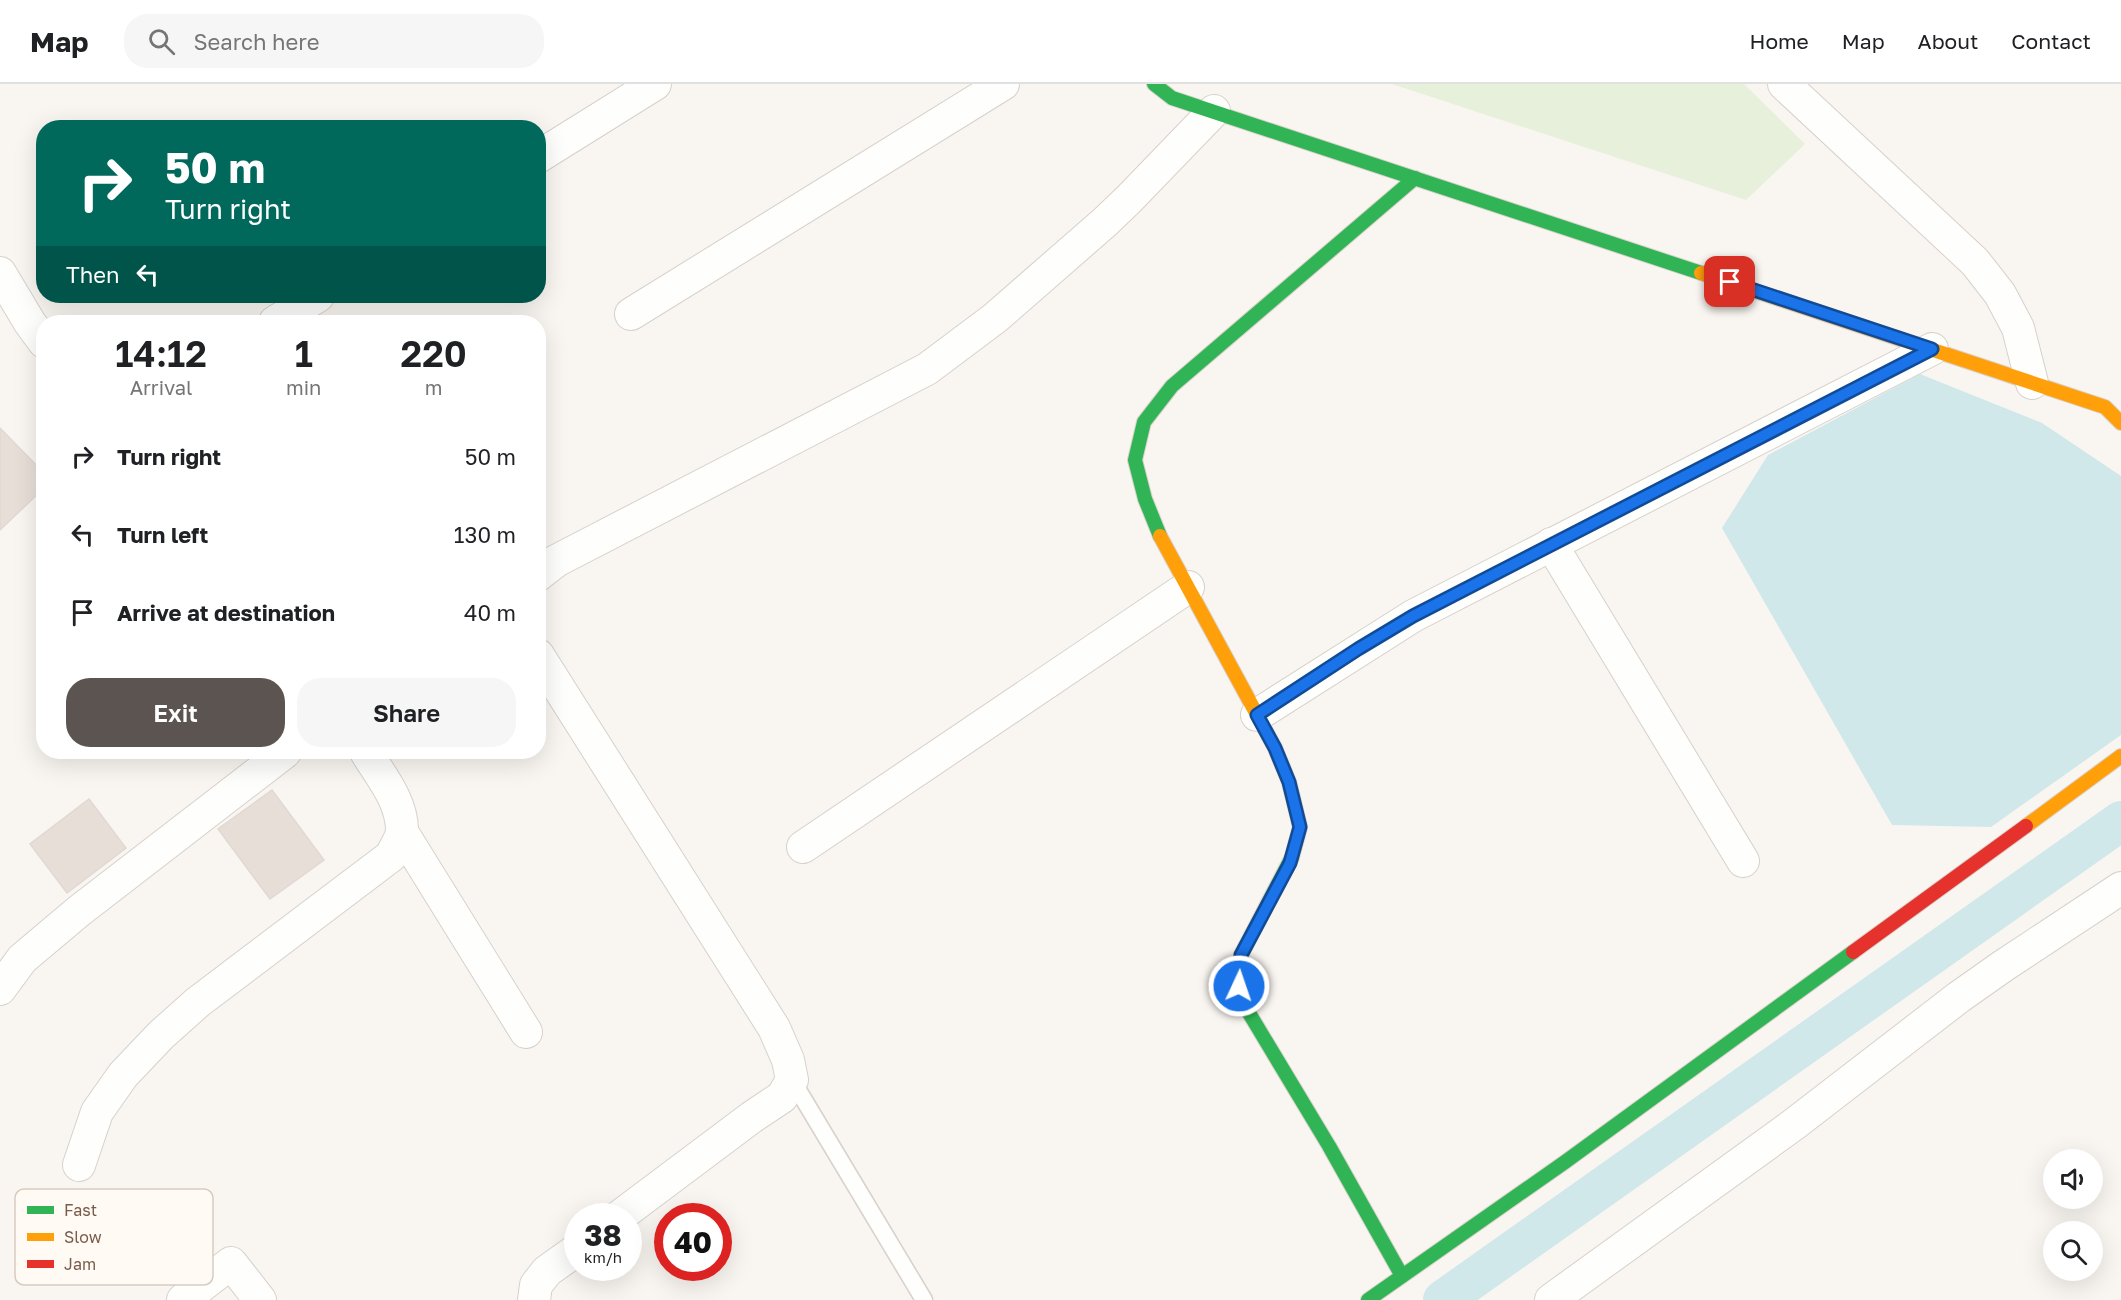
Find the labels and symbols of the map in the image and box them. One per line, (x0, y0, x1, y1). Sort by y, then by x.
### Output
pin (1704, 256, 1755, 307)
position arrow (1207, 954, 1271, 1018)
legend (15, 1189, 213, 1285)
text: Fast (64, 1200, 97, 1220)
speed limit sign: 40 (654, 1203, 732, 1281)
text: Slow (64, 1227, 102, 1247)
text: Jam (64, 1254, 96, 1274)

